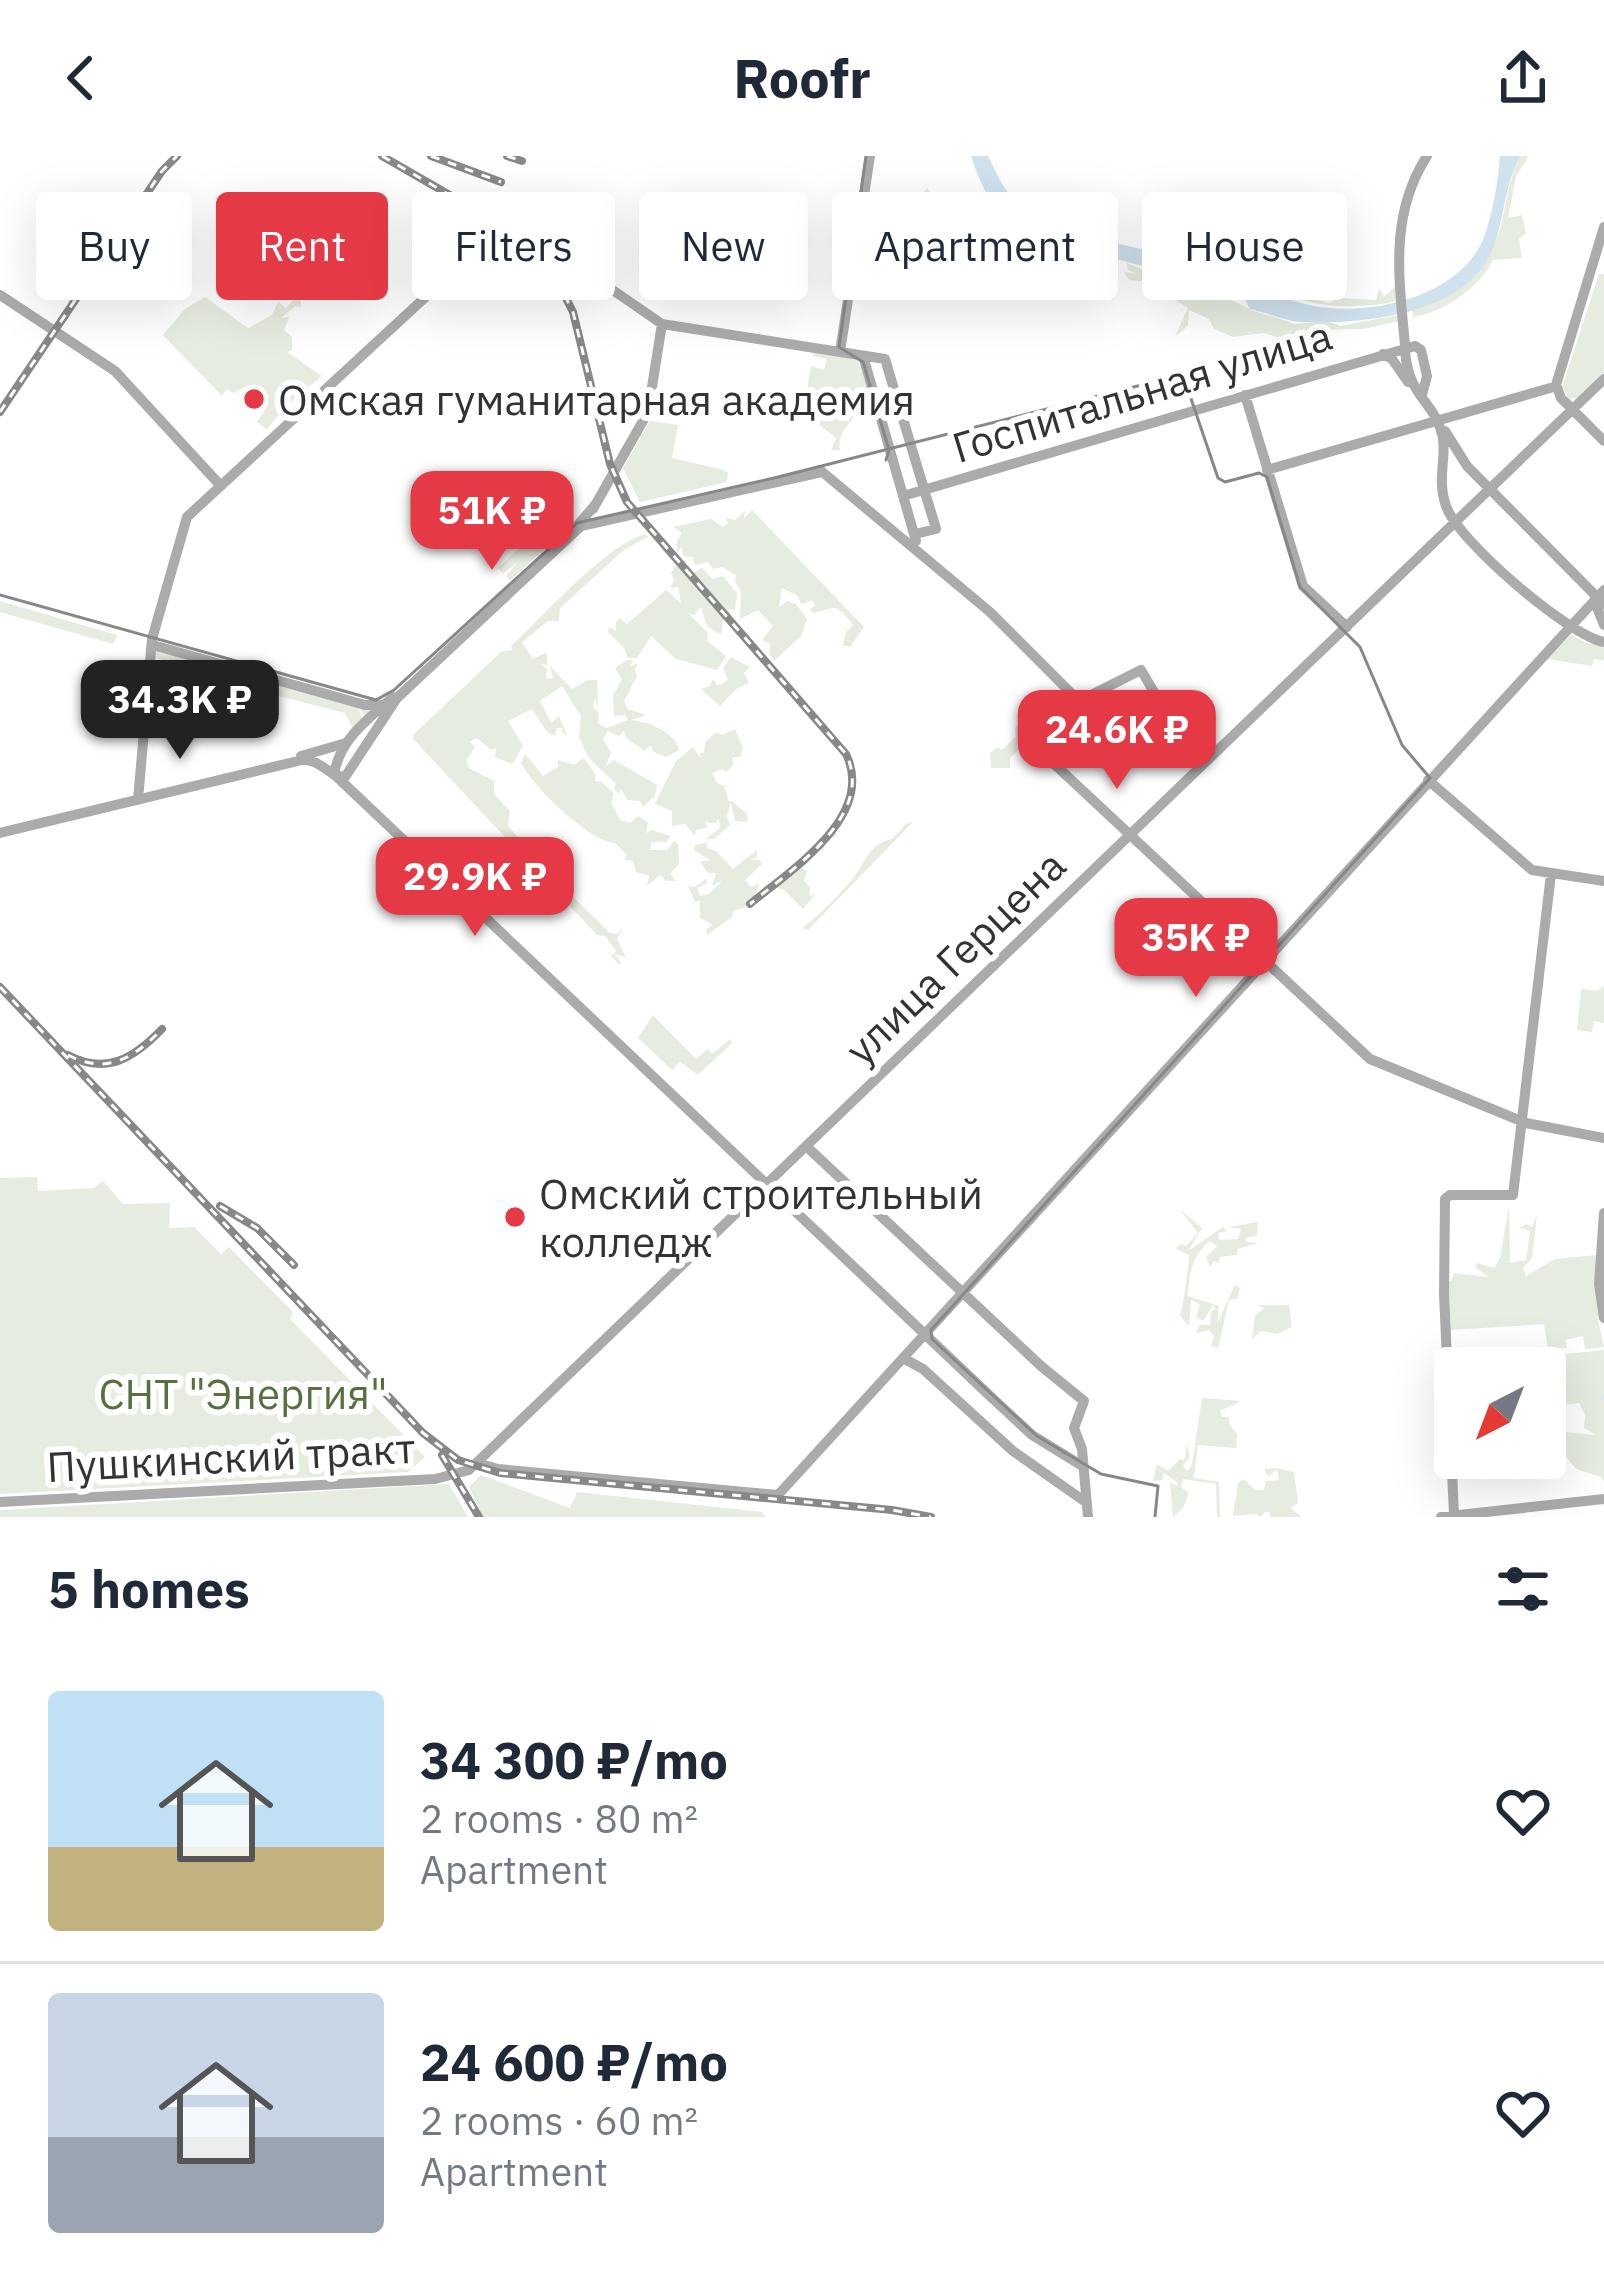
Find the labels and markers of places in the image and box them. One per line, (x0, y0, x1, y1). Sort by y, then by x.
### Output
place label: Омская гуманитарная академия (278, 372, 915, 427)
marker: Омская гуманитарная академия (241, 386, 267, 412)
pin: 51K ₽ (408, 471, 576, 573)
pin: 34.3K ₽ (69, 660, 291, 762)
pin: 24.6K ₽ (1006, 690, 1228, 792)
pin: 29.9K ₽ (364, 837, 586, 939)
pin: 35K ₽ (1112, 898, 1280, 1000)
place label: Омский строительный колледж (539, 1166, 983, 1269)
marker: Омский строительный колледж (502, 1204, 528, 1230)

